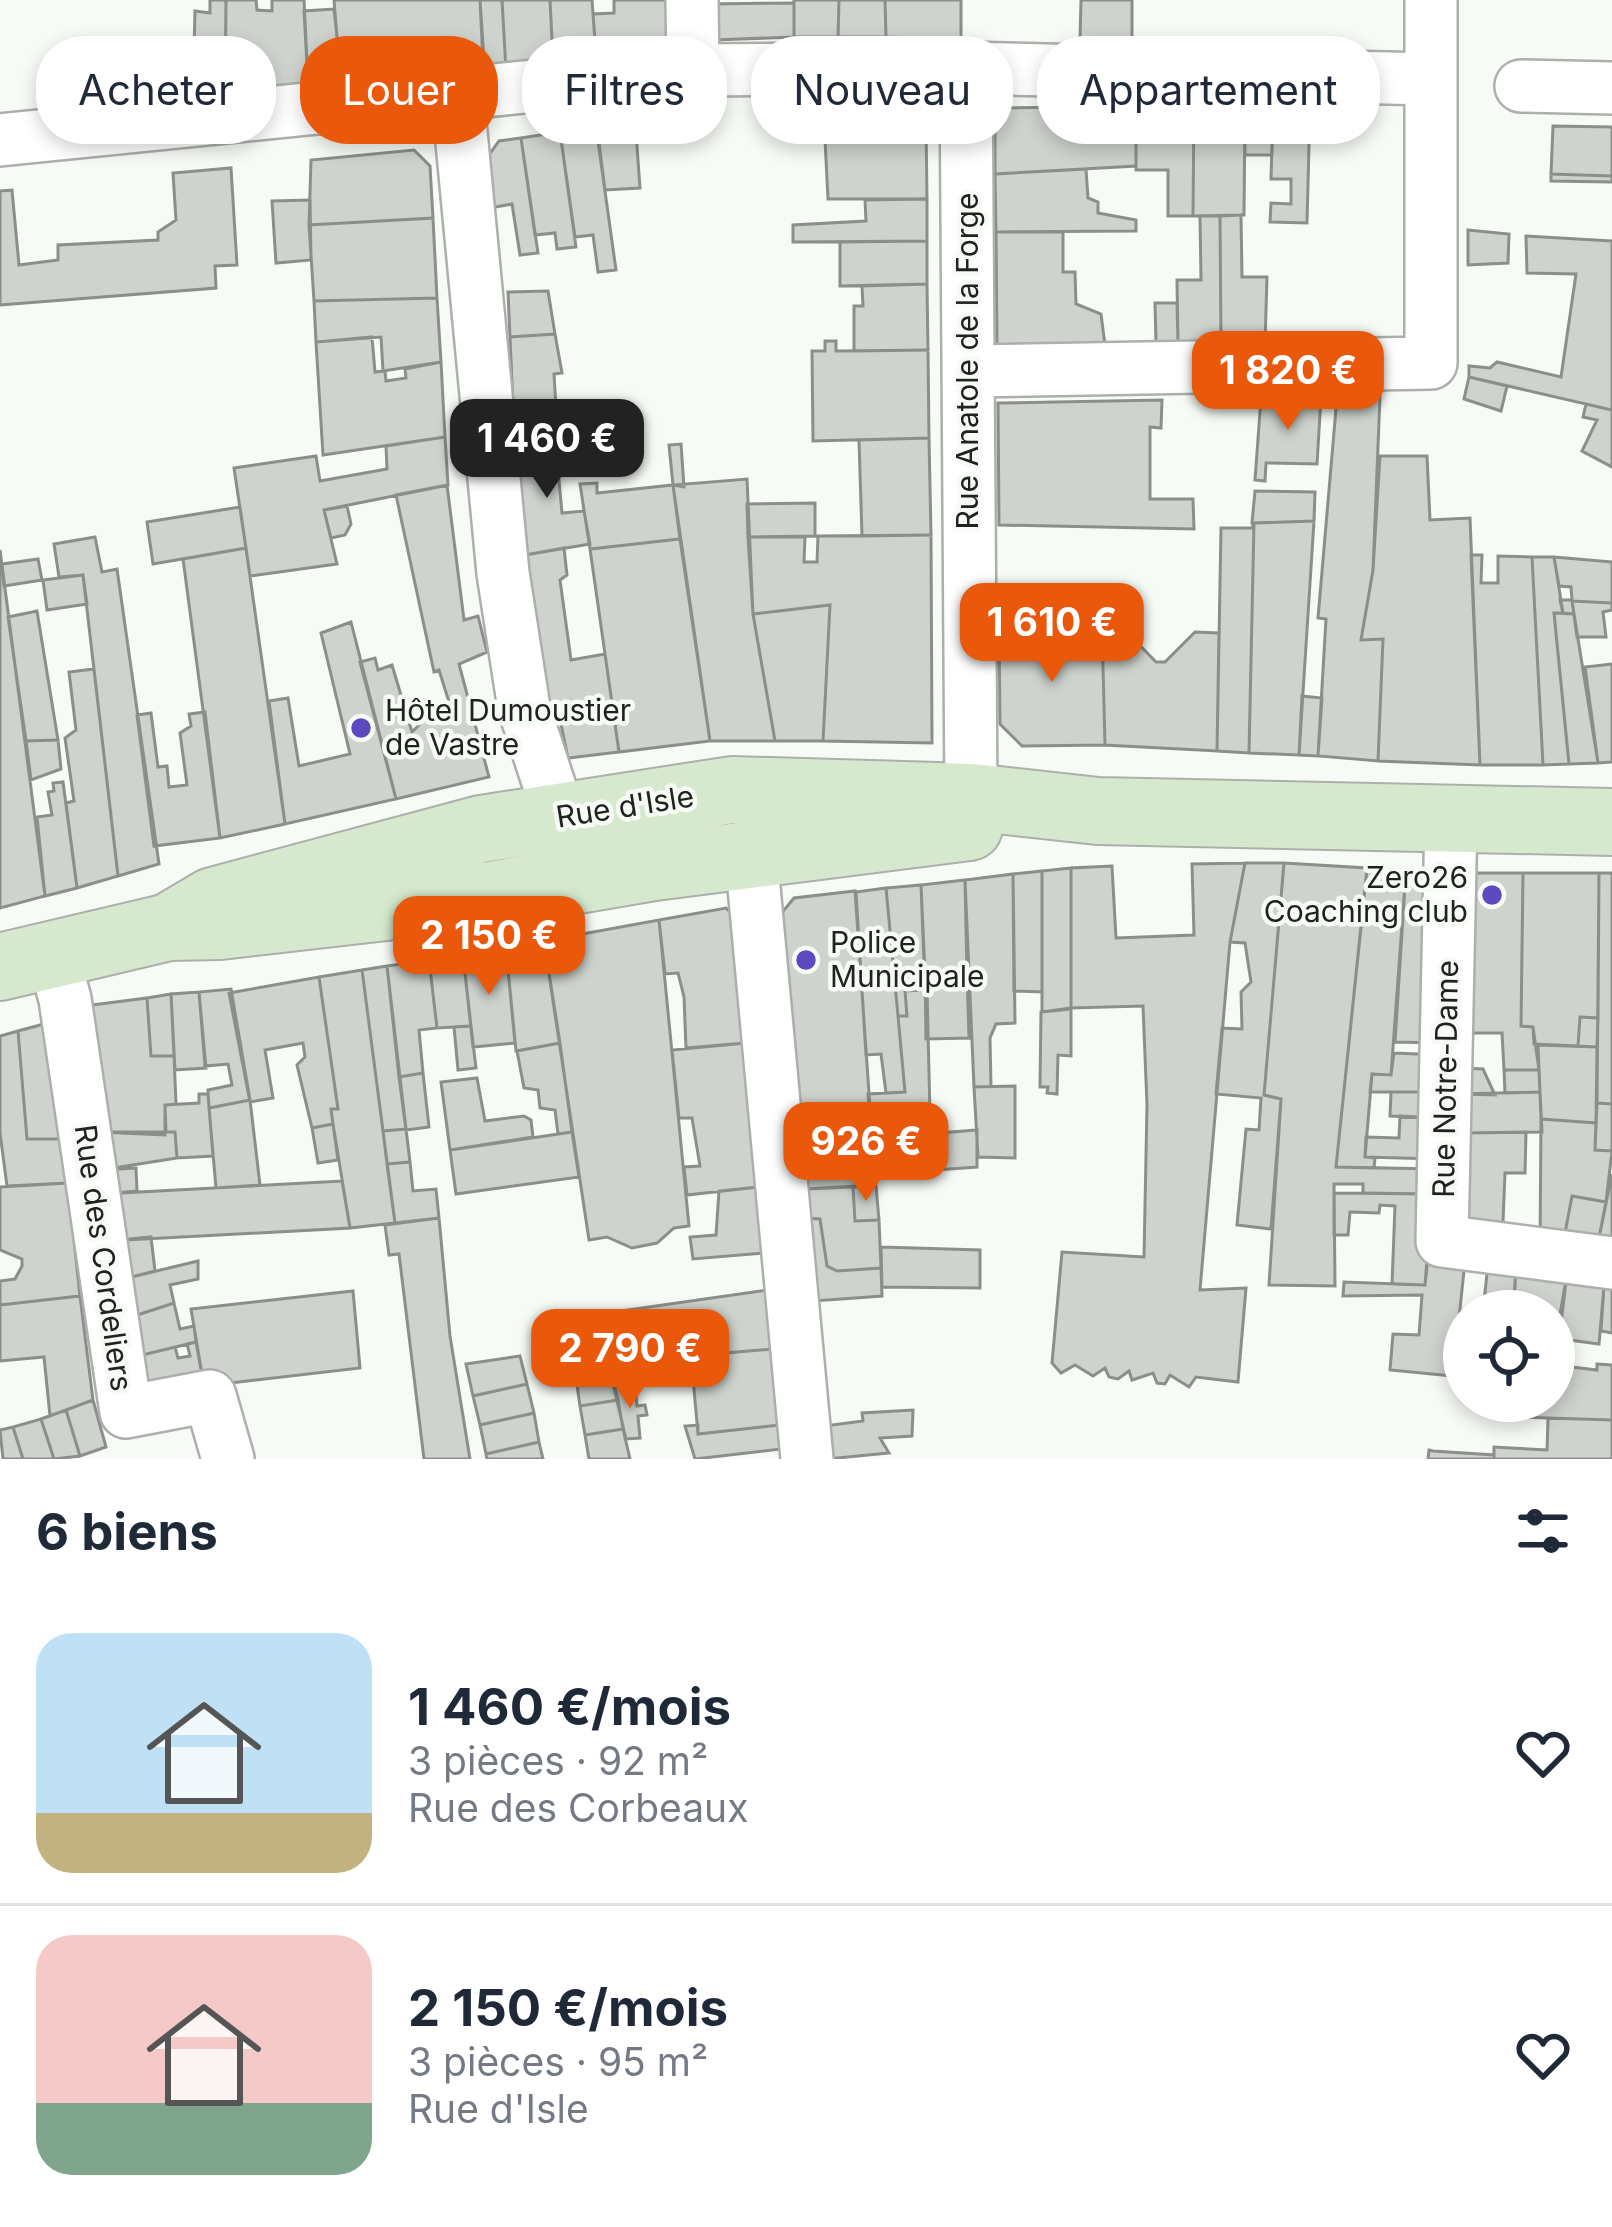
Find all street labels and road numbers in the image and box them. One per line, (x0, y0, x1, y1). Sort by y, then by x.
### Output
street label: Rue Anatole de la Forge (949, 193, 985, 530)
street label: Rue d'Isle (553, 777, 696, 835)
street label: Rue Notre-Dame (1425, 960, 1465, 1198)
street label: Rue des Cordeliers (67, 1122, 141, 1393)

